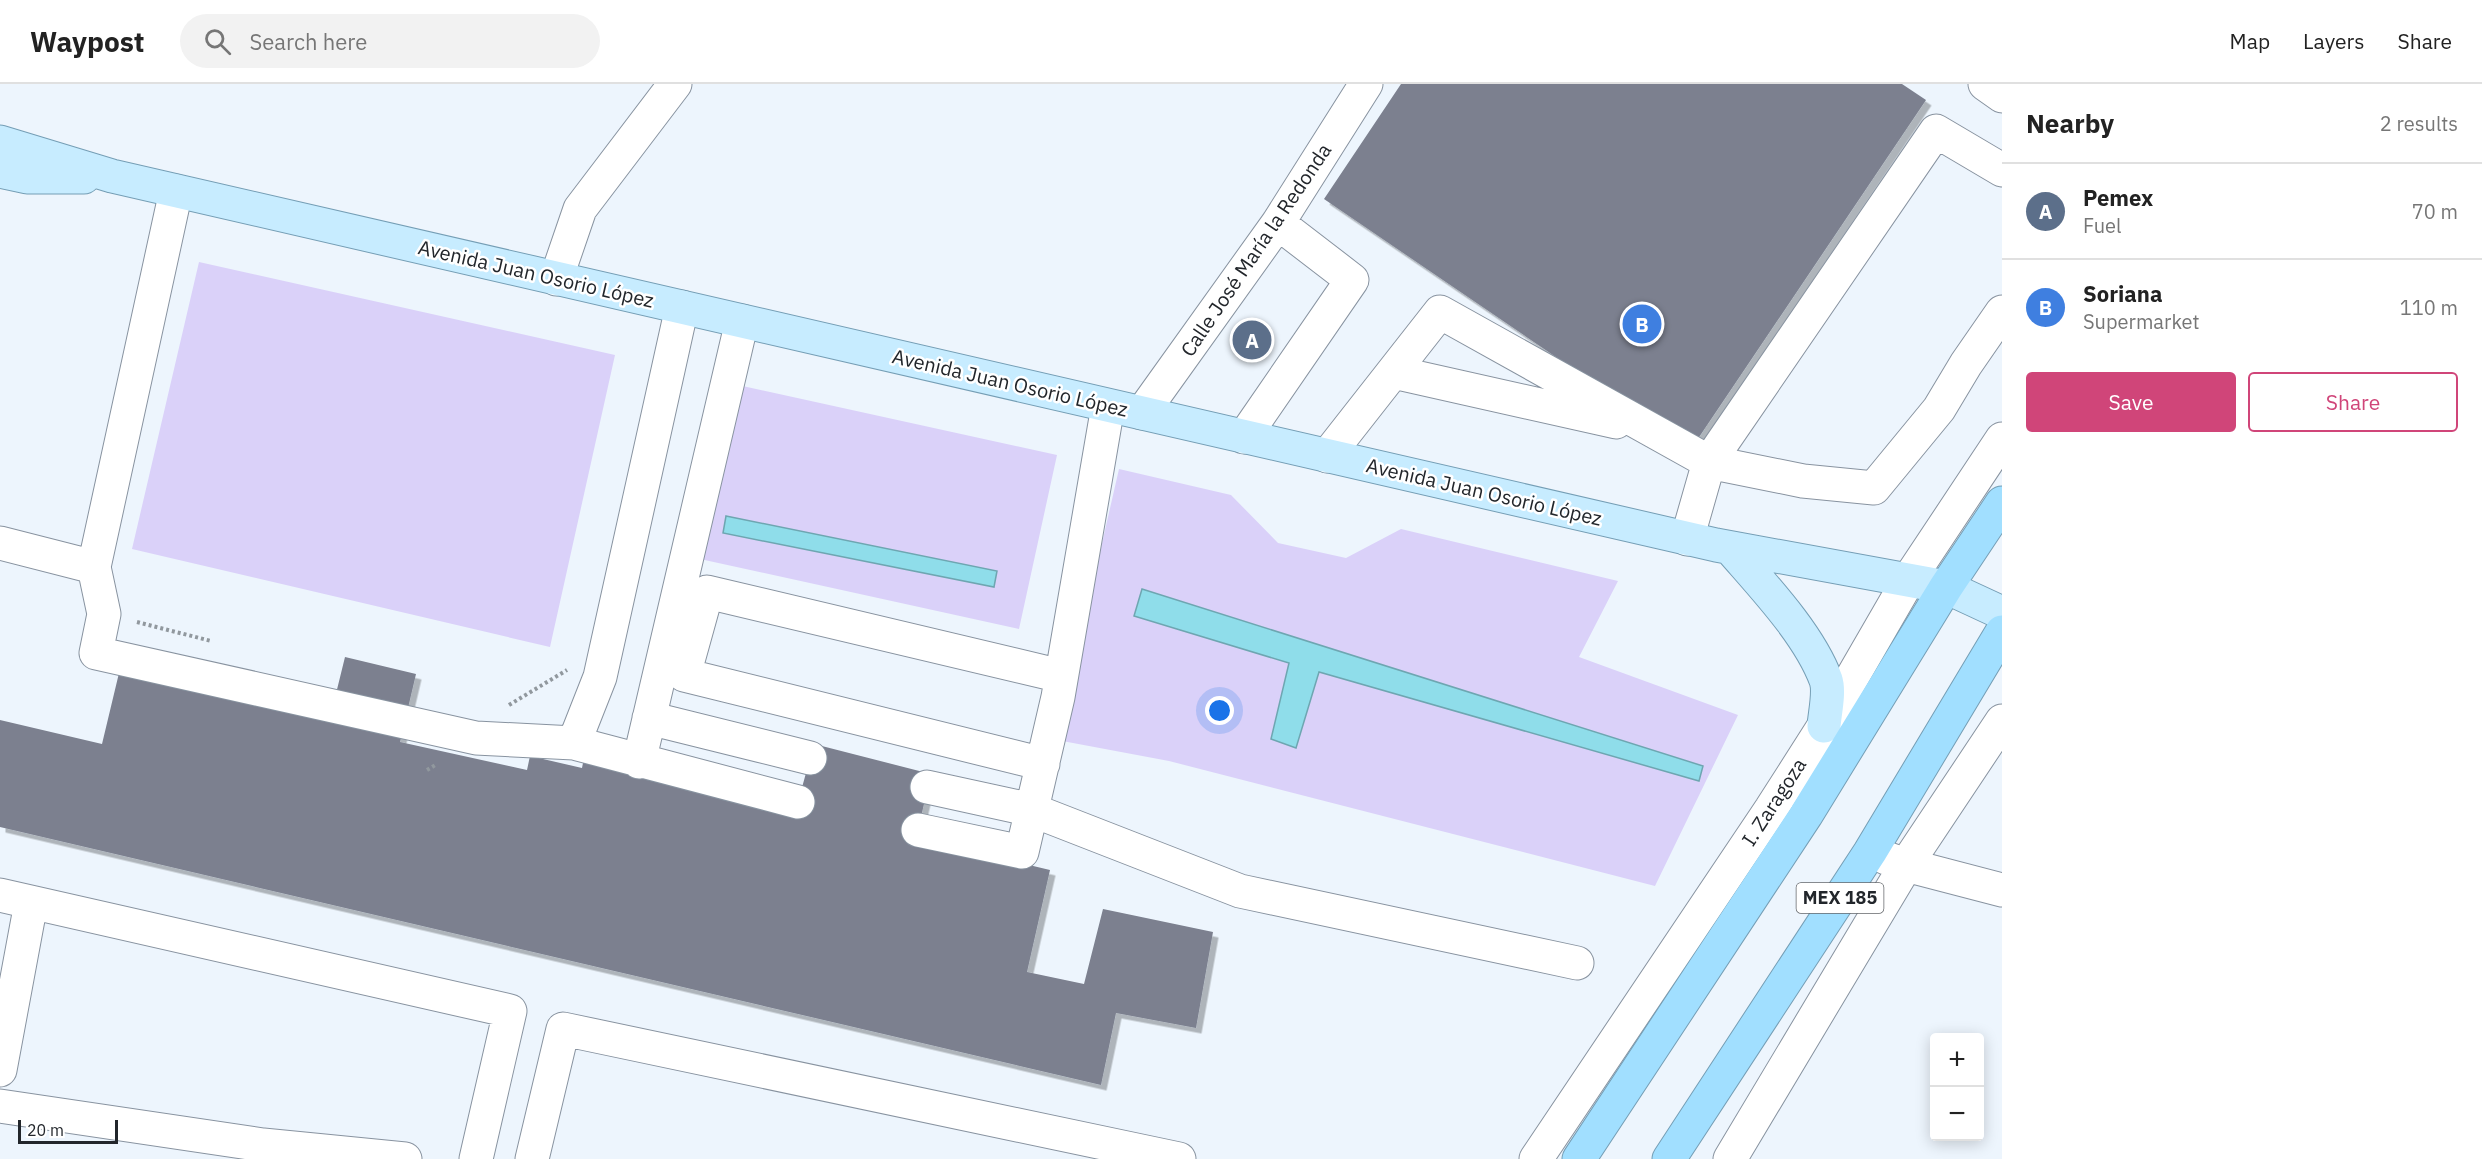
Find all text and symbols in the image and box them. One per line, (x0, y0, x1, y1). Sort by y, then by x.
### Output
search box (180, 14, 600, 68)
text: Waypost (30, 23, 144, 60)
icon: search (201, 25, 234, 58)
text: Search here (249, 27, 367, 56)
text: Map (2230, 27, 2270, 55)
text: Layers (2303, 27, 2365, 55)
text: Share (2398, 27, 2452, 55)
text: Nearby (2026, 106, 2114, 140)
text: 2 results (2380, 110, 2458, 137)
street label: Calle José María la Redonda (1174, 138, 1337, 362)
text: Pemex (2083, 183, 2153, 212)
text: A (2039, 198, 2052, 225)
text: 70 m (2412, 198, 2458, 225)
text: Fuel (2083, 212, 2121, 239)
street label: Avenida Juan Osorio López (416, 233, 657, 314)
text: Soriana (2083, 279, 2162, 308)
text: B (2039, 294, 2052, 321)
text: 110 m (2400, 294, 2458, 321)
pin: B (1622, 302, 1662, 346)
text: Supermarket (2083, 308, 2200, 335)
pin: A (1232, 318, 1272, 362)
street label: Avenida Juan Osorio López (890, 342, 1131, 423)
button: Save (2026, 372, 2236, 432)
button: Share (2248, 372, 2458, 432)
street label: Avenida Juan Osorio López (1364, 451, 1605, 532)
your location (1205, 696, 1234, 725)
street label: I. Zaragoza (1735, 752, 1812, 851)
road number: MEX 185 (1796, 883, 1884, 913)
map controls (1930, 1033, 1984, 1141)
button: + (1930, 1033, 1984, 1087)
button: − (1930, 1087, 1984, 1141)
scale bar (18, 1117, 118, 1144)
text: 20 m (27, 1120, 64, 1140)

